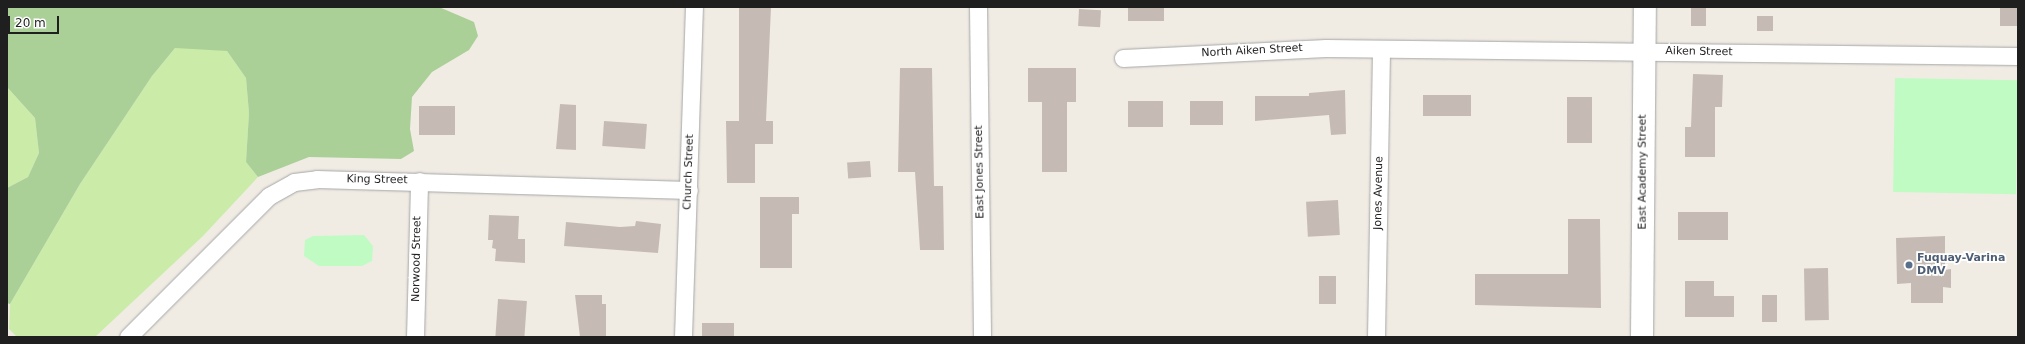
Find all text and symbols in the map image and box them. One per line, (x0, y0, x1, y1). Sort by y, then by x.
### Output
scale bar (10, 8, 61, 34)
text: 20 m (15, 16, 46, 30)
street label: North Aiken Street (1201, 42, 1303, 60)
street label: Aiken Street (1665, 45, 1733, 59)
street label: East Academy Street (1636, 114, 1650, 230)
street label: East Jones Street (973, 125, 987, 219)
street label: Church Street (681, 134, 697, 210)
street label: Jones Avenue (1372, 156, 1386, 230)
street label: King Street (346, 173, 408, 187)
street label: Norwood Street (410, 216, 424, 302)
place label: Fuquay-Varina DMV (1917, 252, 2005, 278)
marker: Fuquay-Varina DMV (1904, 260, 1914, 270)

